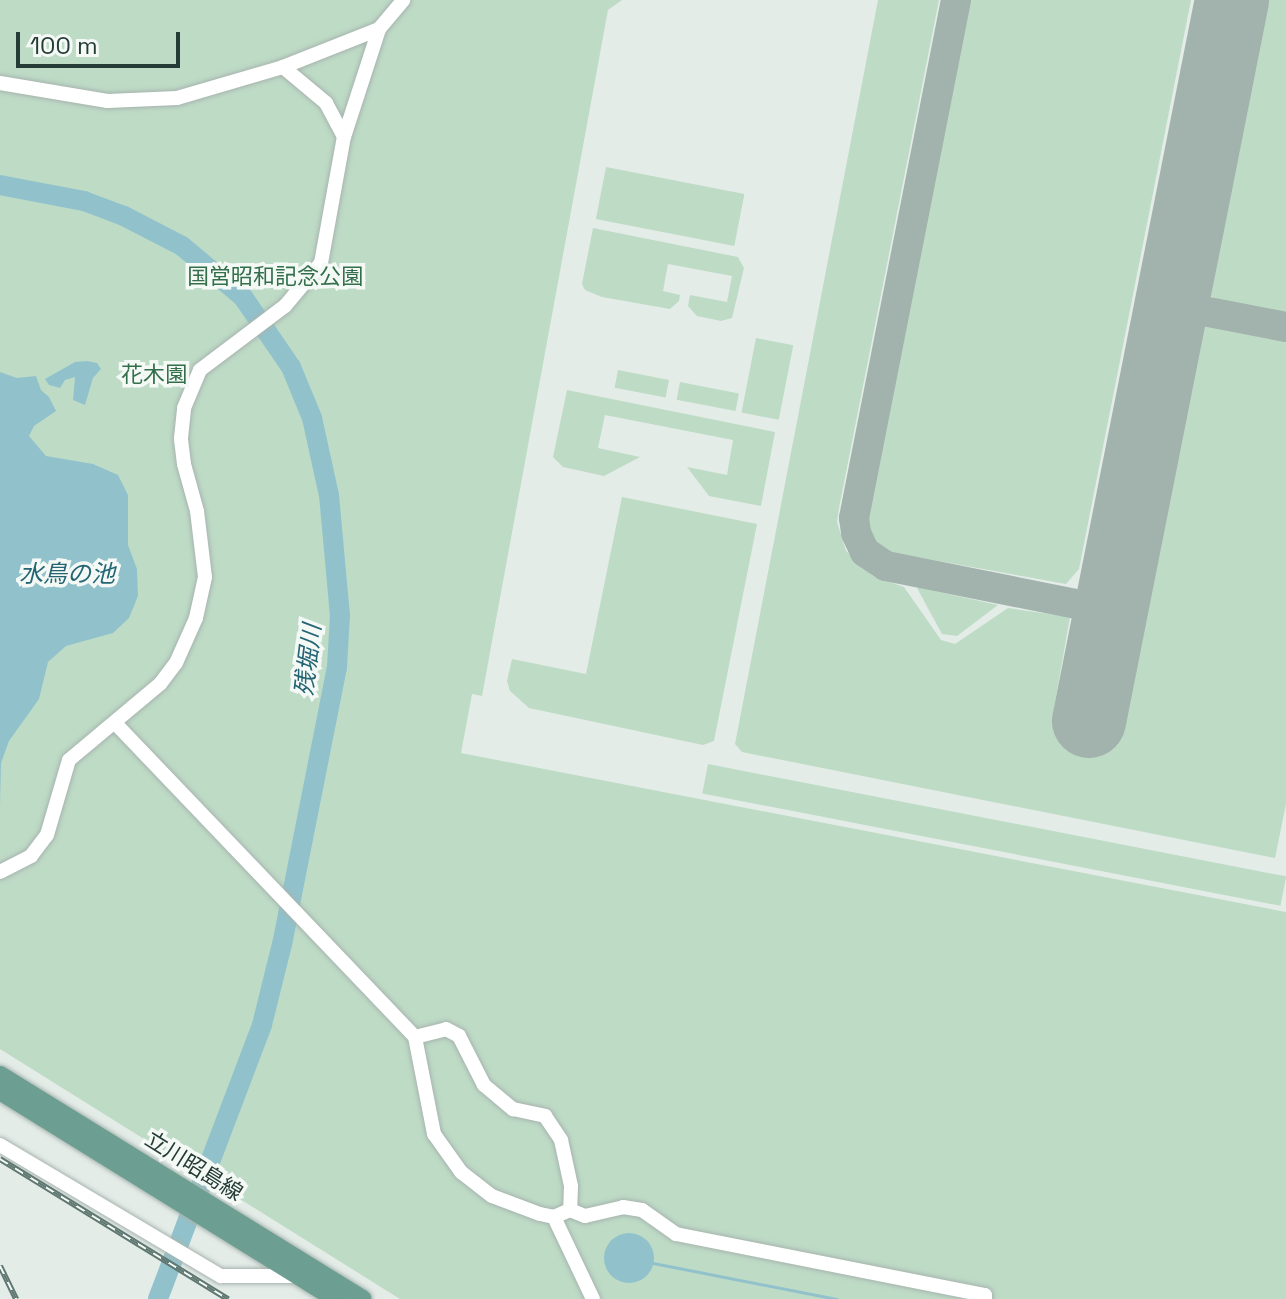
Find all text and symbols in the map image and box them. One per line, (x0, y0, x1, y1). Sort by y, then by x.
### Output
scale bar (20, 16, 184, 66)
text: 100 m (30, 30, 98, 61)
park label: 国営昭和記念公園 (187, 264, 363, 290)
park label: 花木園 (121, 362, 187, 388)
water label: 水鳥の池 (19, 560, 115, 588)
water label: 残堀川 (289, 623, 327, 697)
street label: 立川昭島線 (140, 1126, 248, 1206)

